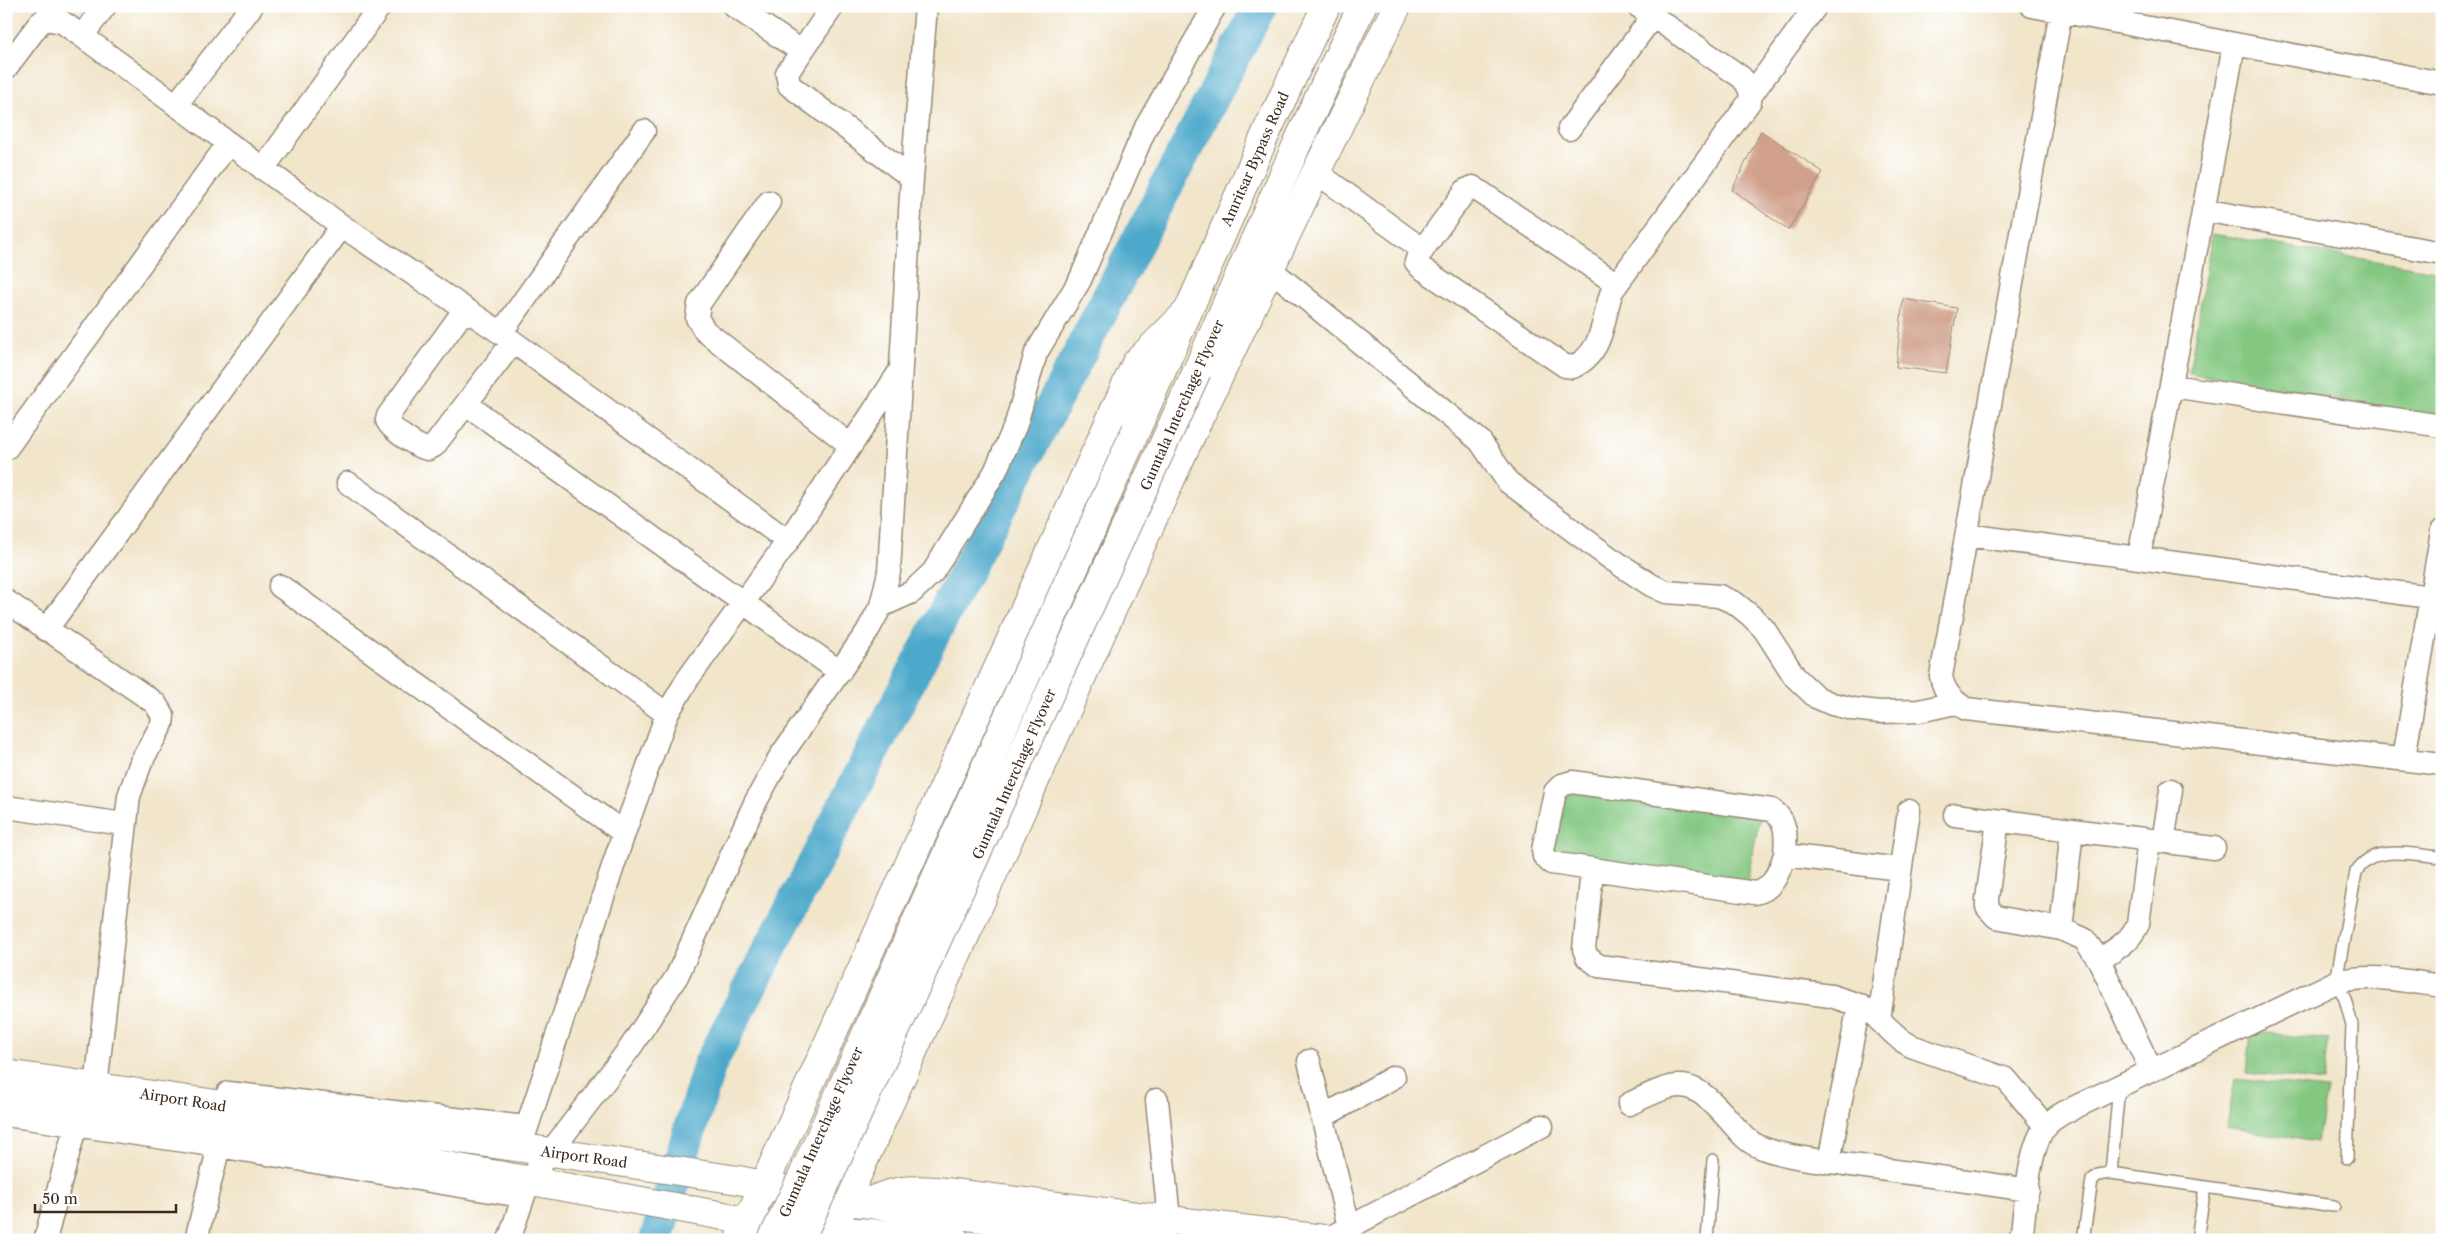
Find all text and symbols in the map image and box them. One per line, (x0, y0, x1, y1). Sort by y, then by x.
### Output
street label: Amritsar Bypass Road (1217, 89, 1293, 230)
street label: Gumtala Interchage Flyover (1136, 317, 1228, 493)
street label: Gumtala Interchage Flyover (968, 686, 1060, 862)
street label: Gumtala Interchage Flyover (775, 1044, 867, 1220)
street label: Airport Road (138, 1084, 228, 1116)
street label: Airport Road (539, 1142, 629, 1172)
scale bar (35, 1181, 176, 1213)
text: 50 m (42, 1189, 78, 1208)

